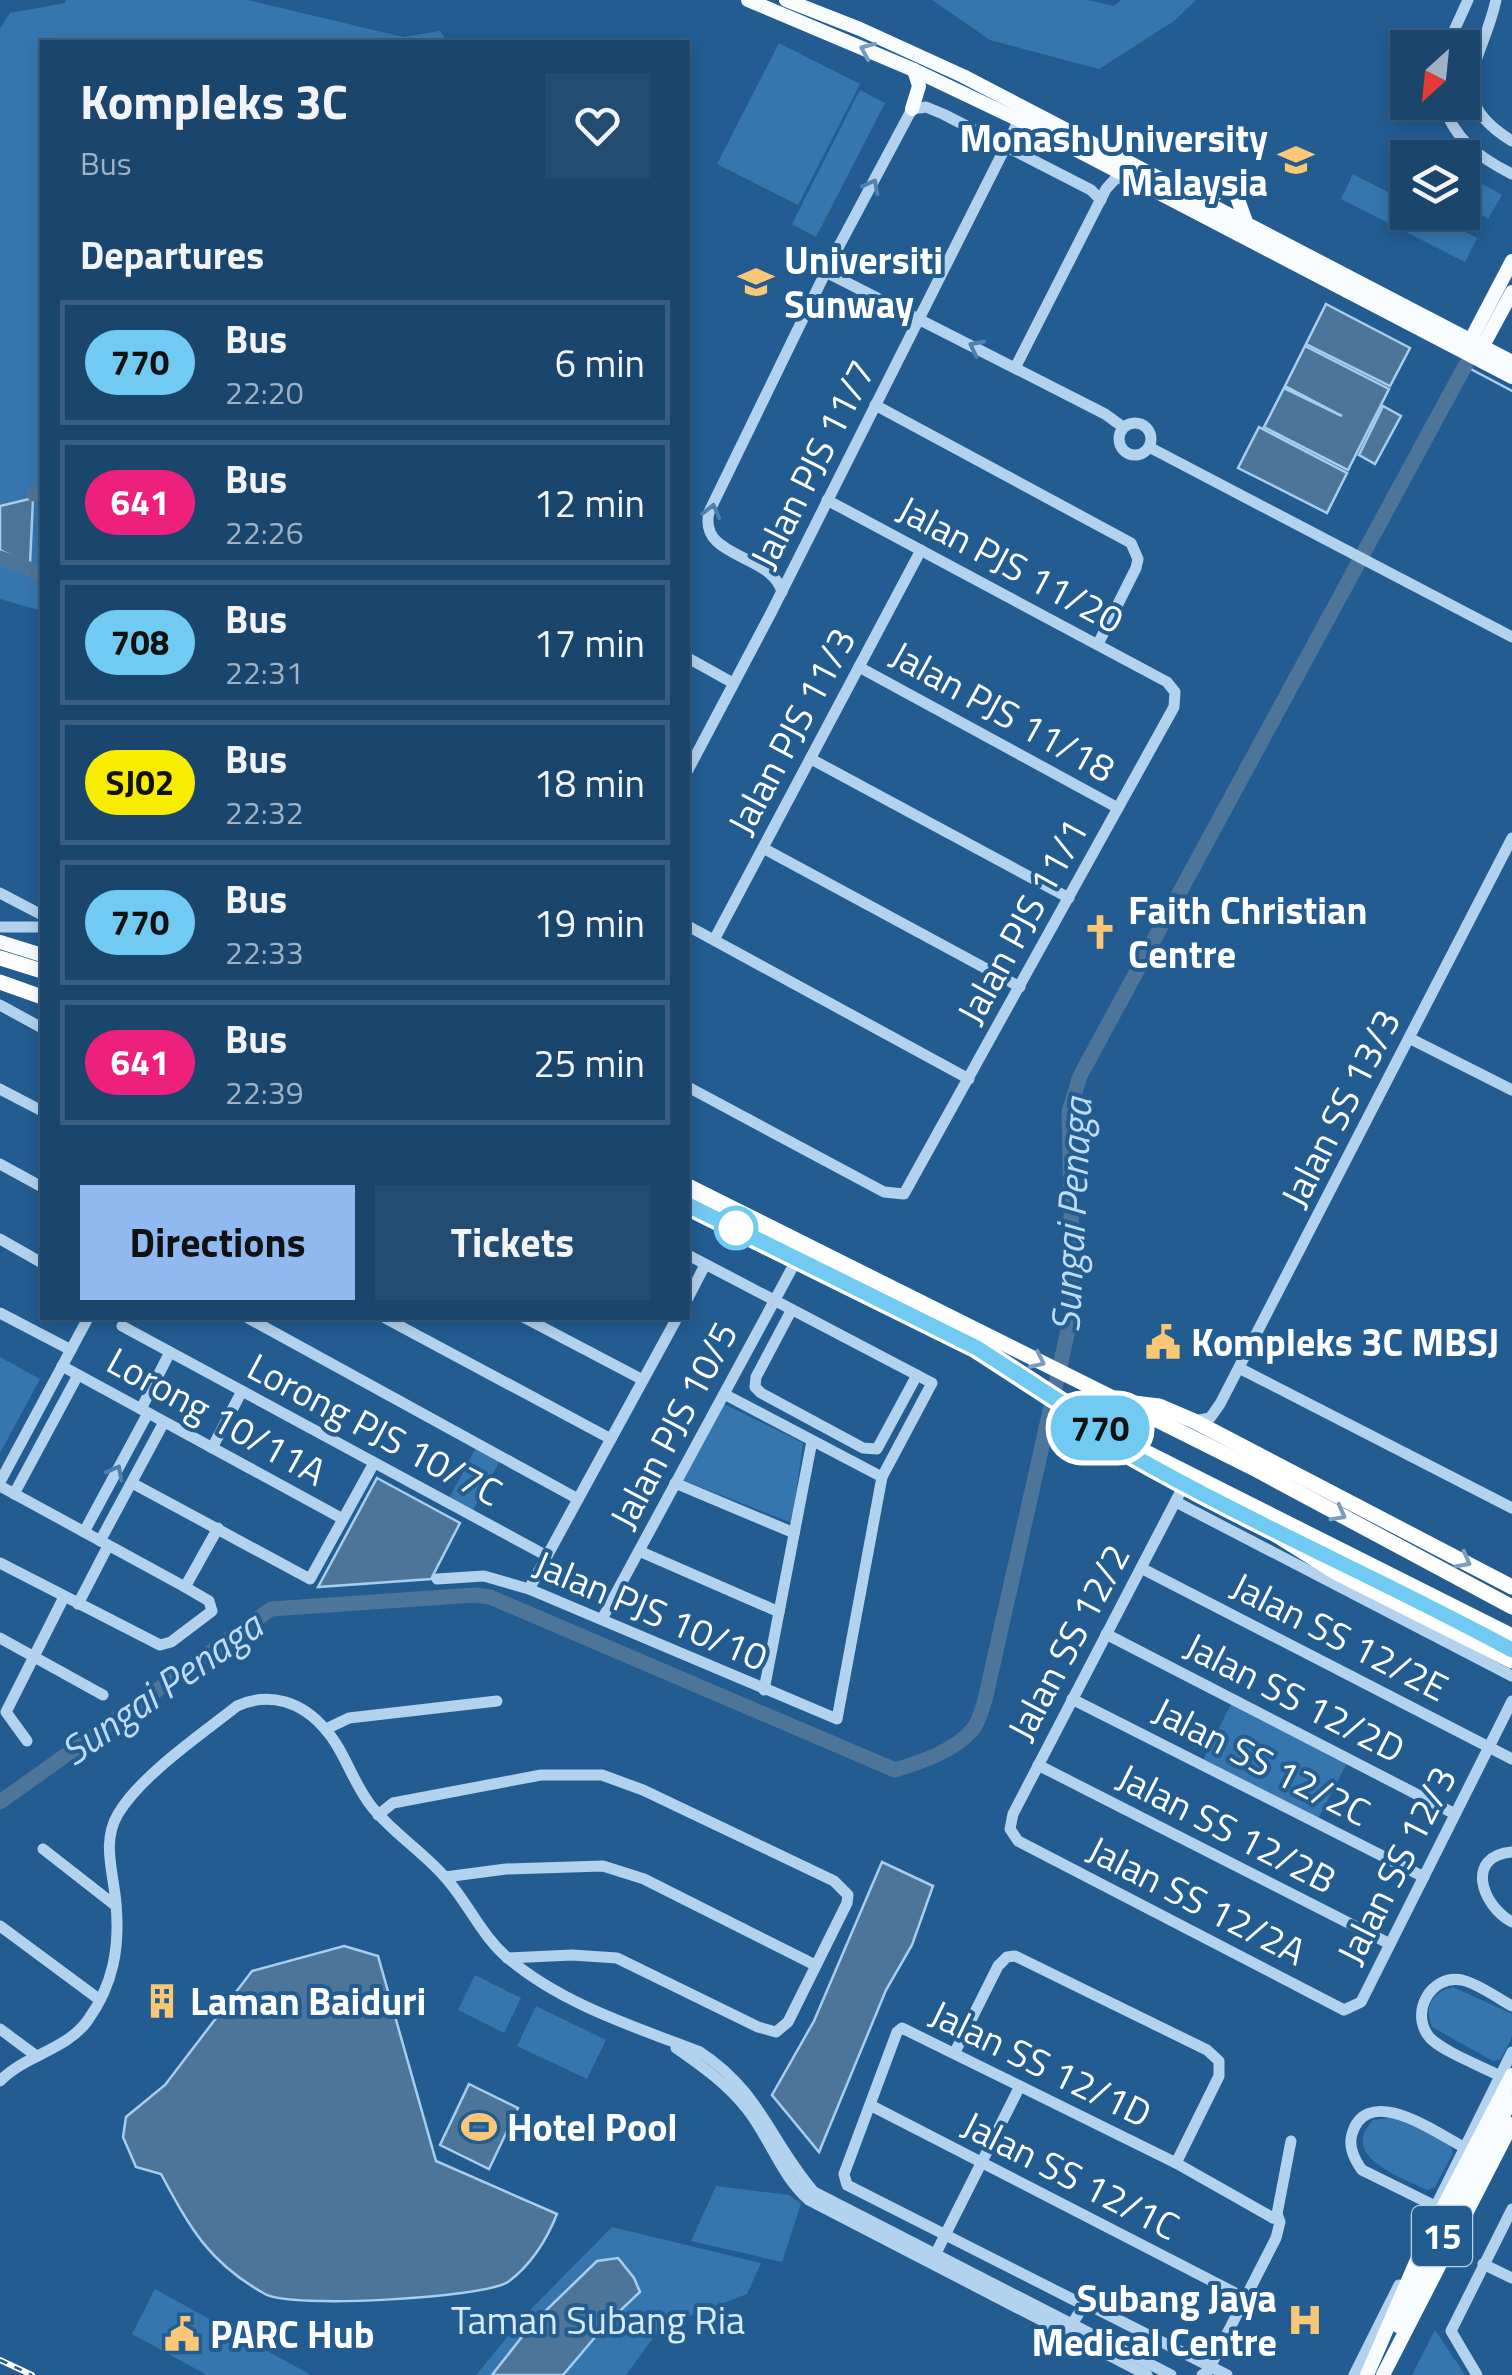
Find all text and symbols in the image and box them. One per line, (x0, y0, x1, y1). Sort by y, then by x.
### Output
north arrow (1390, 30, 1480, 120)
map controls (1390, 30, 1480, 230)
one-way arrow (859, 42, 877, 62)
text: Kompleks 3C (80, 65, 348, 138)
button: heart (545, 73, 650, 178)
place label: Monash University Malaysia (959, 109, 1268, 211)
text: Bus (80, 139, 132, 187)
button: layers (1390, 140, 1480, 230)
school or university icon: Monash University Malaysia (1277, 141, 1315, 179)
one-way arrow (860, 178, 879, 197)
text: Departures (80, 226, 264, 284)
place label: Universiti Sunway (784, 231, 943, 333)
school or university icon: Universiti Sunway (737, 263, 775, 301)
text: Bus (225, 310, 287, 368)
text: 6 min (555, 334, 645, 392)
text: 770 (111, 335, 169, 389)
one-way arrow (968, 340, 986, 359)
street label: Jalan PJS 11/7 (734, 349, 890, 579)
text: 22:20 (225, 368, 304, 416)
text: Bus (225, 450, 287, 508)
text: 12 min (534, 474, 645, 532)
text: 641 (111, 475, 169, 529)
street label: Jalan PJS 11/20 (888, 480, 1134, 648)
one-way arrow (700, 503, 721, 520)
text: 22:26 (225, 508, 304, 556)
text: Bus (225, 590, 287, 648)
text: 17 min (534, 614, 645, 672)
text: 708 (111, 615, 169, 669)
street label: Jalan PJS 11/3 (712, 617, 870, 845)
street label: Jalan PJS 11/18 (880, 625, 1126, 797)
text: 22:31 (225, 648, 304, 696)
text: Bus (225, 730, 287, 788)
text: 18 min (534, 754, 645, 812)
text: SJ02 (106, 755, 174, 809)
text: 22:32 (225, 788, 304, 836)
street label: Jalan PJS 11/1 (941, 807, 1103, 1035)
text: Bus (225, 870, 287, 928)
place label: Faith Christian Centre (1128, 881, 1368, 983)
text: 19 min (534, 894, 645, 952)
text: 770 (111, 895, 169, 949)
church icon: Faith Christian Centre (1081, 913, 1119, 951)
text: 22:33 (225, 928, 304, 976)
street label: Jalan SS 13/3 (1265, 999, 1415, 1217)
text: Bus (225, 1010, 287, 1068)
text: 25 min (534, 1034, 645, 1092)
text: 641 (111, 1035, 169, 1089)
text: 22:39 (225, 1068, 304, 1116)
water label: Sungai Penaga (1034, 1094, 1108, 1334)
button: Directions (80, 1185, 355, 1300)
button: Tickets (375, 1185, 650, 1300)
unlabelled marker (715, 1207, 757, 1249)
street label: Jalan PJS 10/5 (594, 1311, 752, 1539)
place label: Kompleks 3C MBSJ (1191, 1313, 1499, 1371)
public building icon: Kompleks 3C MBSJ (1144, 1323, 1182, 1361)
street label: Lorong 10/11A (97, 1332, 337, 1500)
street label: Lorong PJS 10/7C (237, 1337, 513, 1521)
one-way arrow (1028, 1348, 1046, 1368)
line badge: 770 (1042, 1396, 1158, 1460)
text: 770 (1071, 1401, 1129, 1455)
one-way arrow (103, 1465, 123, 1483)
one-way arrow (1328, 1502, 1346, 1521)
street label: Jalan SS 12/2 (992, 1533, 1144, 1751)
street label: Jalan PJS 10/10 (525, 1535, 777, 1685)
one-way arrow (1453, 1549, 1471, 1569)
street label: Jalan SS 12/2E (1221, 1556, 1459, 1716)
water label: Sungai Penaga (47, 1595, 276, 1780)
street label: Jalan SS 12/2D (1175, 1617, 1415, 1777)
street label: Jalan SS 12/2C (1144, 1682, 1380, 1840)
street label: Jalan SS 12/2B (1107, 1748, 1347, 1908)
street label: Jalan SS 12/3 (1321, 1756, 1471, 1974)
street label: Jalan SS 12/2A (1078, 1820, 1316, 1980)
place label: Laman Baiduri (190, 1972, 426, 2030)
building icon: Laman Baiduri (143, 1982, 181, 2020)
street label: Jalan SS 12/1D (920, 1984, 1162, 2142)
street label: Jalan SS 12/1C (953, 2096, 1189, 2254)
place label: Hotel Pool (507, 2098, 678, 2156)
sports icon: Hotel Pool (460, 2108, 498, 2146)
road number: 15 (1412, 2206, 1472, 2266)
place label: Subang Jaya Medical Centre (1032, 2269, 1277, 2371)
park label: Taman Subang Ria (451, 2291, 745, 2349)
hospital icon: Subang Jaya Medical Centre (1286, 2301, 1324, 2339)
place label: PARC Hub (210, 2305, 375, 2363)
public building icon: PARC Hub (163, 2315, 201, 2353)

